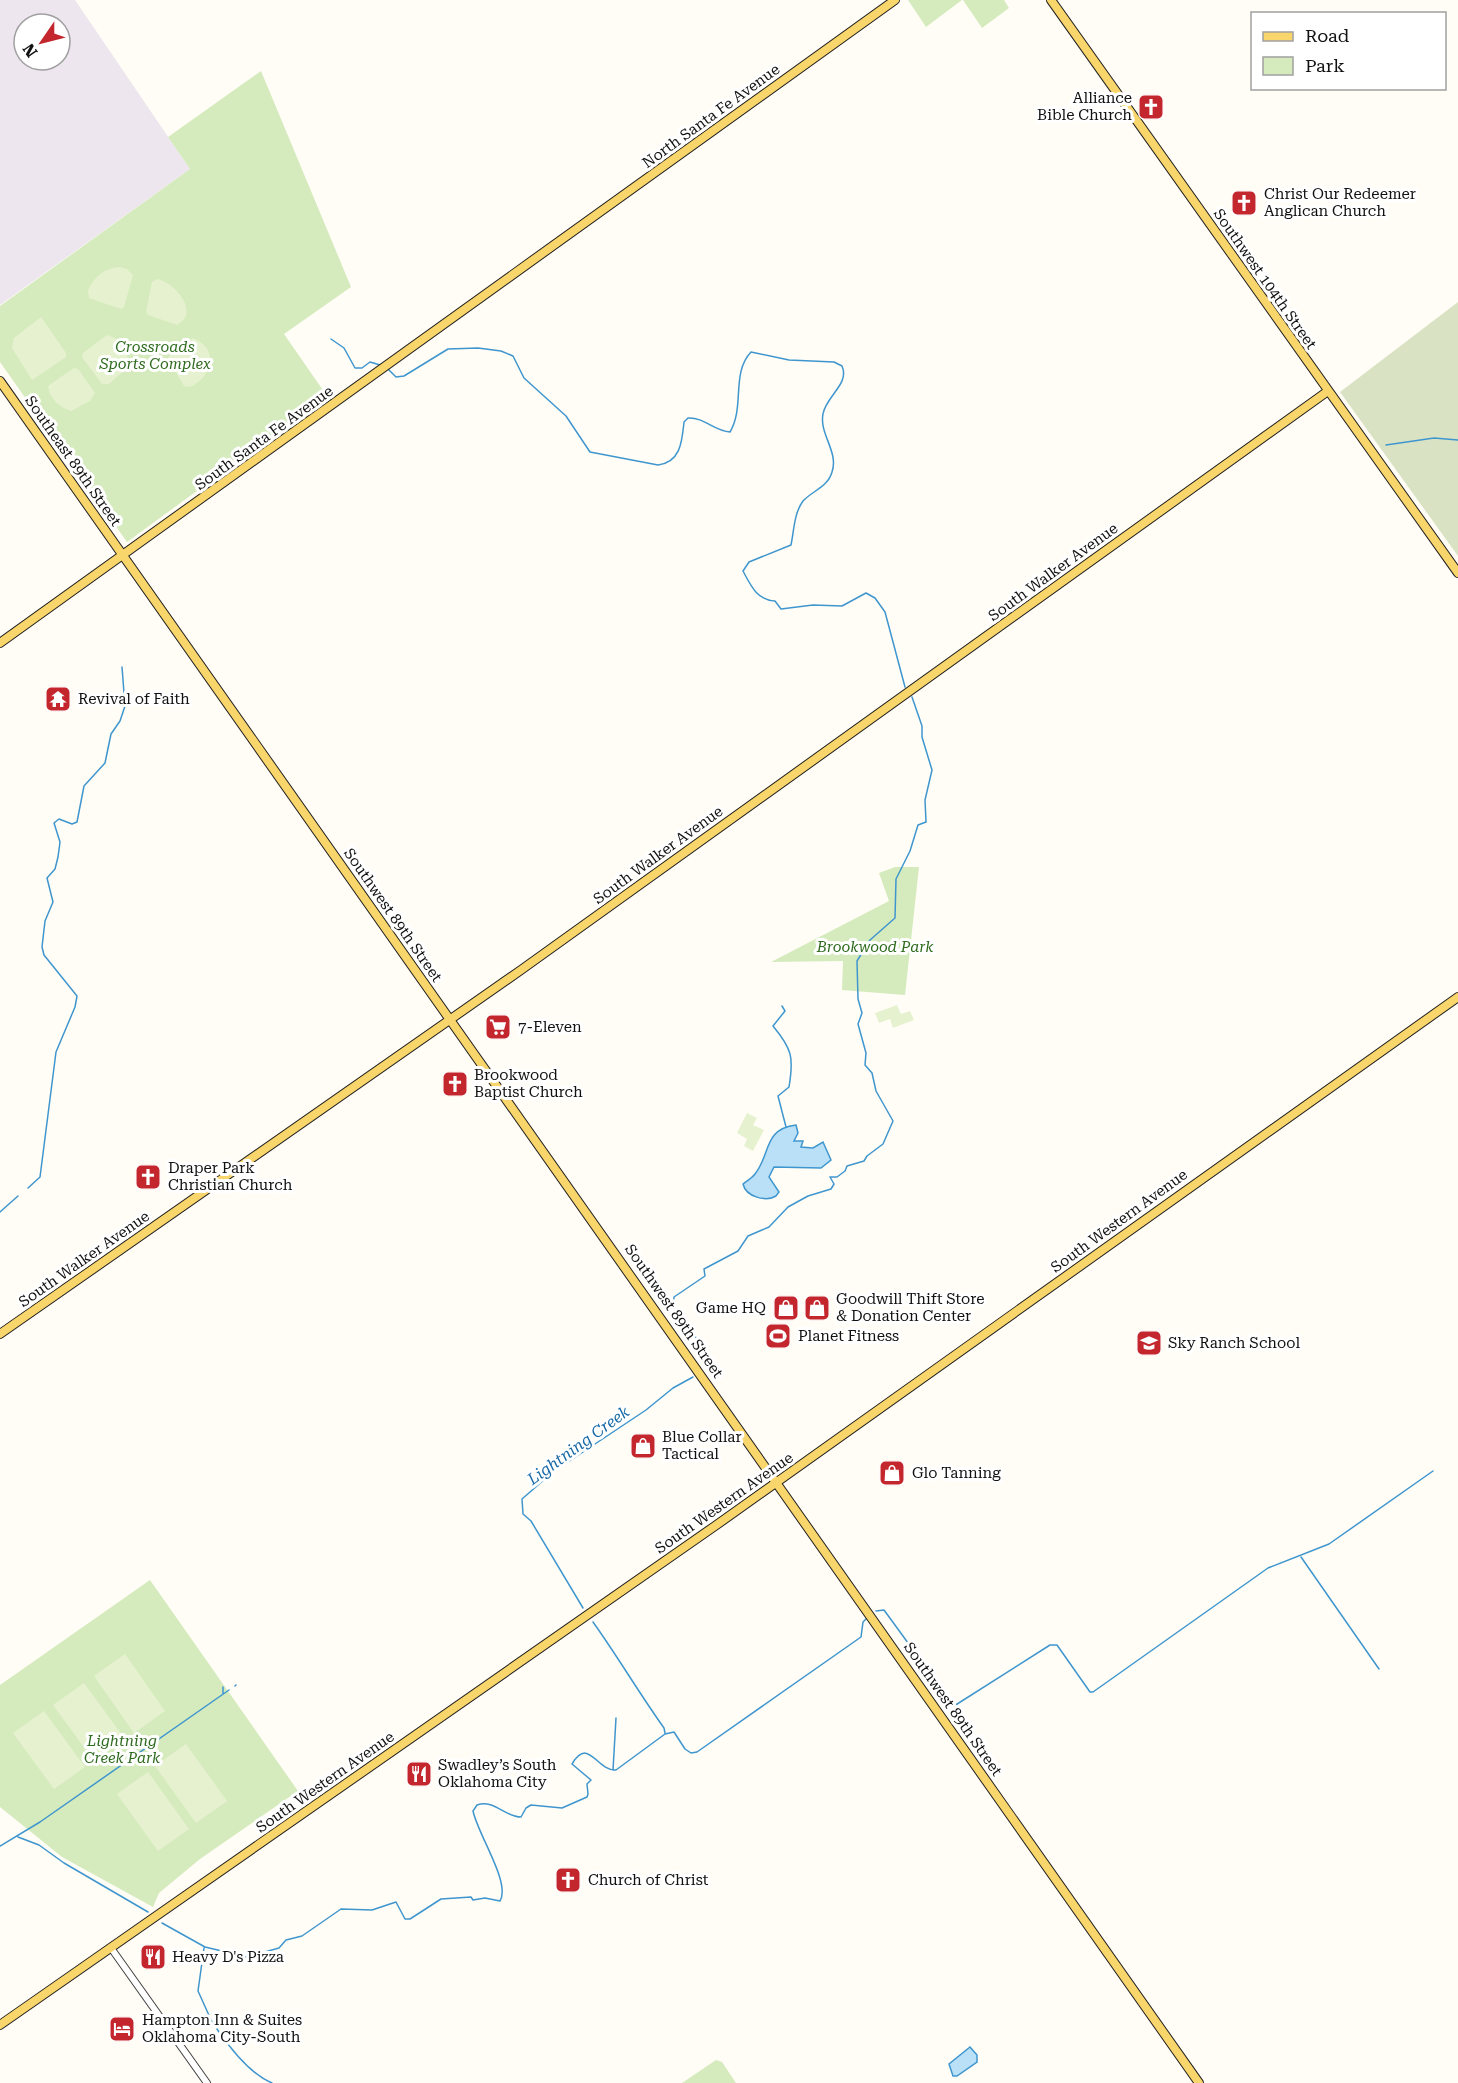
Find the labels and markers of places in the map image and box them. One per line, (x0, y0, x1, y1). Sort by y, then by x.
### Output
place label: Alliance Bible Church (1037, 89, 1132, 124)
church icon: Alliance Bible Church (1136, 92, 1166, 122)
place label: Christ Our Redeemer Anglican Church (1264, 185, 1416, 220)
church icon: Christ Our Redeemer Anglican Church (1229, 188, 1259, 218)
temple icon: Revival of Faith (43, 684, 73, 714)
place label: Revival of Faith (78, 690, 190, 708)
supermarket icon: 7-Eleven (483, 1012, 513, 1042)
place label: 7-Eleven (518, 1018, 582, 1036)
place label: Brookwood Baptist Church (474, 1066, 583, 1101)
church icon: Brookwood Baptist Church (440, 1069, 470, 1099)
place label: Draper Park Christian Church (168, 1159, 293, 1194)
church icon: Draper Park Christian Church (133, 1162, 163, 1192)
place label: Goodwill Thift Store & Donation Center (836, 1290, 985, 1325)
shop icon: Game HQ (771, 1293, 801, 1323)
shop icon: Goodwill Thift Store & Donation Center (802, 1293, 832, 1323)
place label: Game HQ (696, 1299, 766, 1317)
sports icon: Planet Fitness (763, 1321, 793, 1351)
place label: Planet Fitness (798, 1327, 899, 1345)
school or university icon: Sky Ranch School (1134, 1328, 1164, 1358)
place label: Sky Ranch School (1168, 1334, 1300, 1352)
place label: Blue Collar Tactical (662, 1428, 742, 1463)
shop icon: Blue Collar Tactical (628, 1431, 658, 1461)
shop icon: Glo Tanning (877, 1458, 907, 1488)
place label: Glo Tanning (912, 1464, 1001, 1482)
place label: Swadley’s South Oklahoma City (438, 1756, 557, 1791)
restaurant icon: Swadley’s South Oklahoma City (404, 1759, 434, 1789)
church icon: Church of Christ (553, 1865, 583, 1895)
place label: Church of Christ (588, 1871, 709, 1889)
restaurant icon: Heavy D's Pizza (138, 1942, 168, 1972)
place label: Heavy D's Pizza (172, 1948, 284, 1966)
place label: Hampton Inn & Suites Oklahoma City-South (142, 2011, 302, 2046)
hotel icon: Hampton Inn & Suites Oklahoma City-South (107, 2014, 137, 2044)

